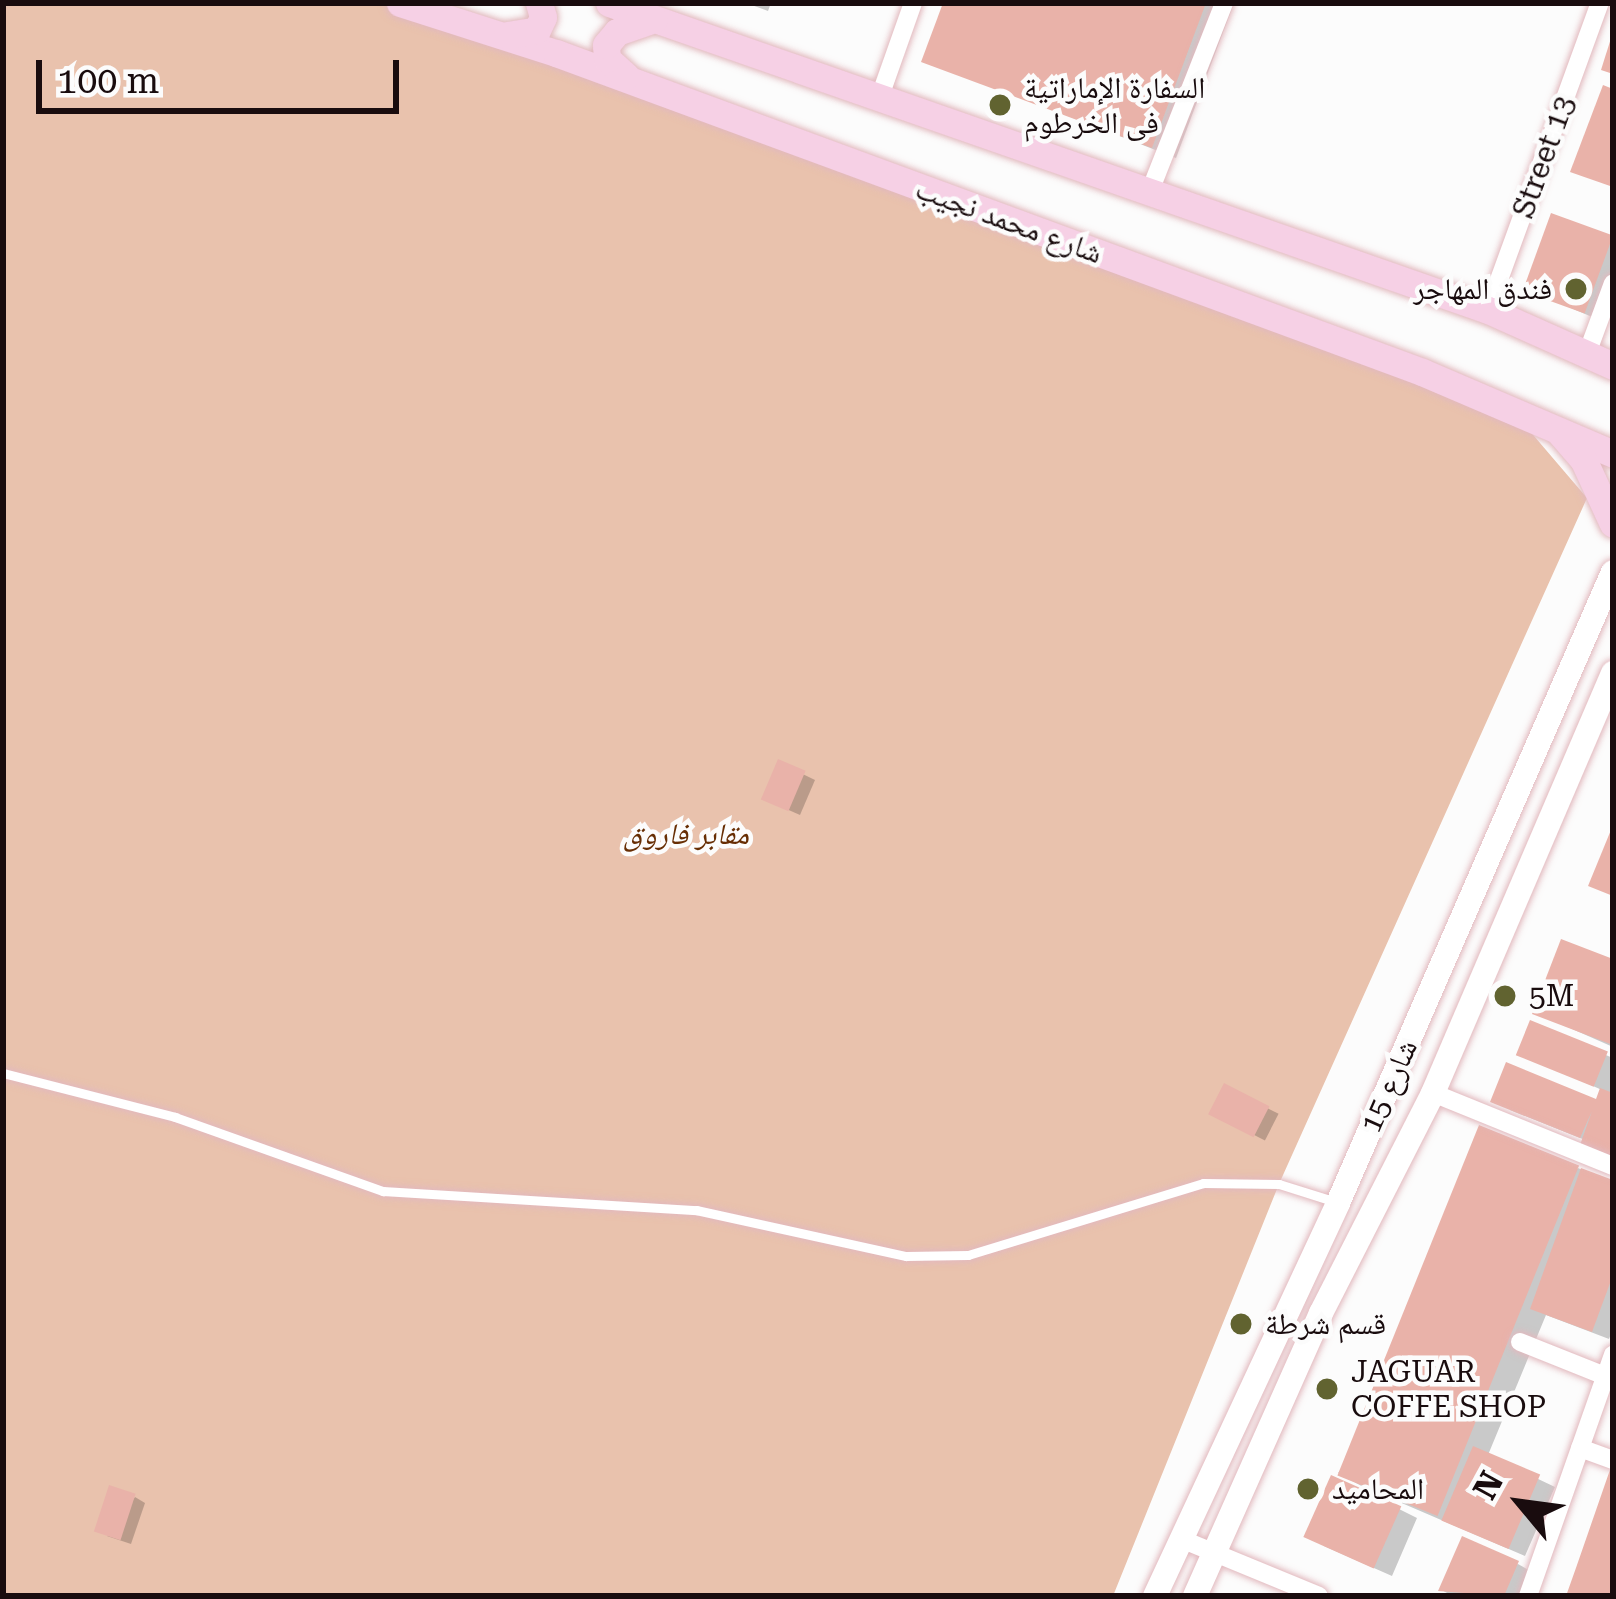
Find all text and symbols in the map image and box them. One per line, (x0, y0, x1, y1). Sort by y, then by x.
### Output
scale bar (42, 36, 405, 110)
text: 100 m (57, 60, 159, 102)
place label: السفارة الإماراتية فى الخرطوم (1024, 70, 1205, 140)
street label: Street 13 (1505, 91, 1583, 223)
marker: السفارة الإماراتية فى الخرطوم (987, 92, 1013, 118)
street label: شارع محمد نجيب (911, 171, 1107, 271)
place label: فندق المهاجر (1413, 271, 1552, 307)
marker: فندق المهاجر (1563, 276, 1589, 302)
park label: مقابر فاروق (623, 816, 749, 852)
place label: 5M (1529, 978, 1574, 1014)
marker: 5M (1492, 983, 1518, 1009)
street label: شارع 15 (1353, 1034, 1425, 1138)
place label: قسم شرطة (1265, 1306, 1386, 1342)
marker: قسم شرطة (1228, 1311, 1254, 1337)
place label: JAGUAR COFFE SHOP (1351, 1354, 1546, 1424)
marker: JAGUAR COFFE SHOP (1314, 1376, 1340, 1402)
north arrow (1460, 1443, 1580, 1563)
text: N (1465, 1465, 1511, 1506)
place label: المحاميد (1332, 1471, 1424, 1507)
marker: المحاميد (1295, 1476, 1321, 1502)

